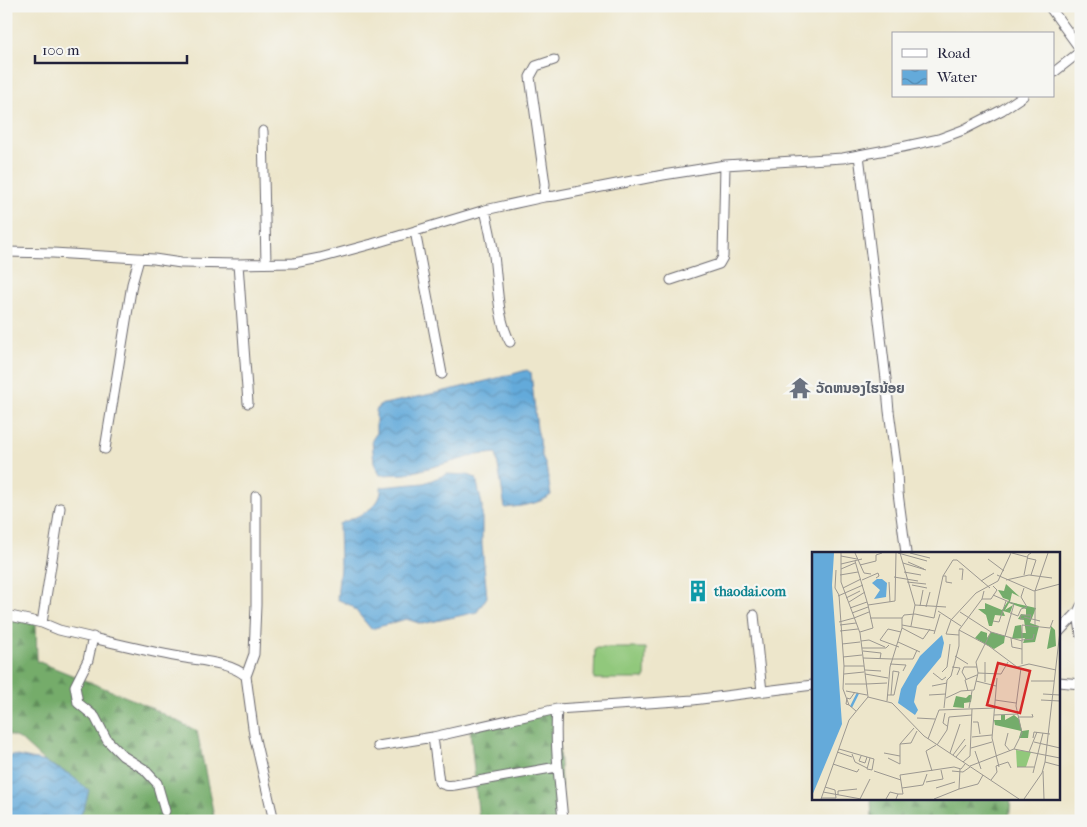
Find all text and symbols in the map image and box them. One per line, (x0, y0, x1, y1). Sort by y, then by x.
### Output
scale bar (35, 32, 188, 64)
legend (892, 32, 1054, 98)
text: 100 m (42, 41, 80, 59)
text: Road (937, 44, 971, 62)
text: Water (936, 68, 977, 86)
temple icon: ວັດຫນອງໄຮນ້ອຍ (787, 375, 813, 401)
place label: ວັດຫນອງໄຮນ້ອຍ (816, 380, 905, 397)
inset map (812, 552, 1060, 800)
building icon: thaodai.com (685, 578, 711, 604)
place label: thaodai.com (713, 583, 787, 600)

